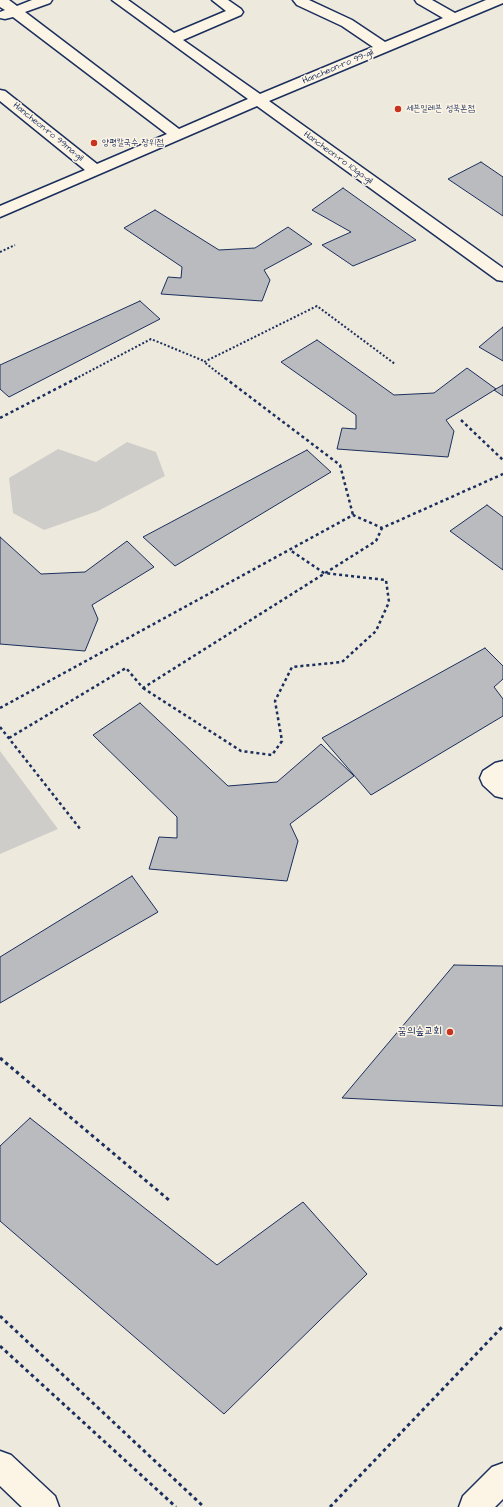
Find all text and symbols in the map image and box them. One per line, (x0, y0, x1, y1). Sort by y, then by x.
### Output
street label: Hancheon-ro 99-gil (301, 47, 375, 87)
street label: Hancheon-ro 99ma-gil (11, 100, 85, 164)
marker: 세븐일레븐 성북본점 (393, 104, 403, 114)
place label: 세븐일레븐 성북본점 (406, 104, 475, 114)
street label: Hancheon-ro 101ga-gil (301, 129, 375, 187)
marker: 양평칼국수 장위점 (89, 138, 99, 148)
place label: 양평칼국수 장위점 (102, 138, 164, 148)
place label: 꿈의숲교회 (398, 1025, 442, 1039)
marker: 꿈의숲교회 (445, 1027, 455, 1037)

